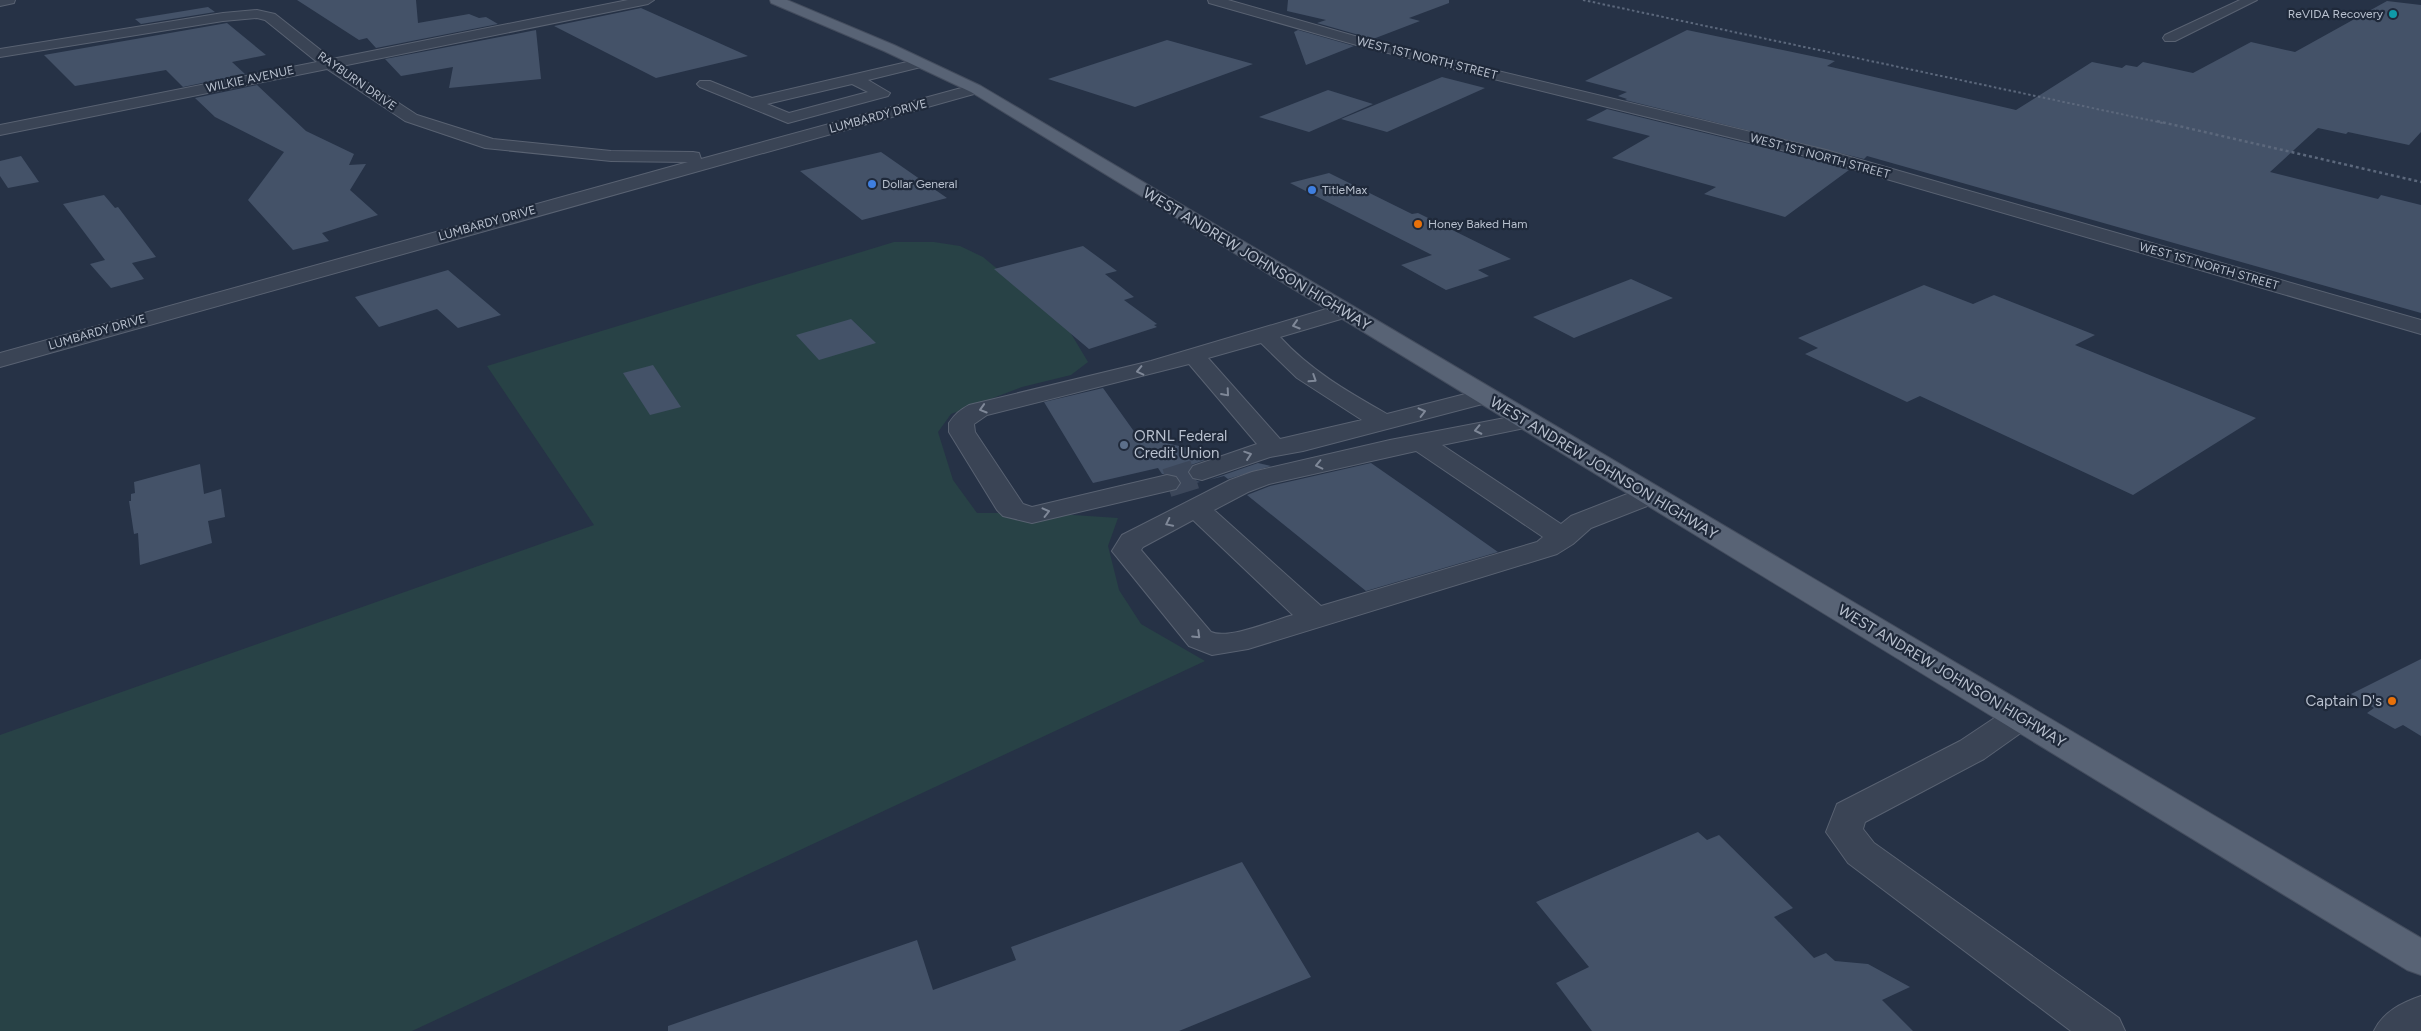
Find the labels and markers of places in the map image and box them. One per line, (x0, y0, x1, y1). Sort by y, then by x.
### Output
place label: ReVIDA Recovery (2288, 7, 2384, 21)
marker: ReVIDA Recovery (2387, 8, 2399, 20)
place label: Dollar General (882, 177, 957, 191)
marker: Dollar General (866, 178, 878, 190)
place label: TitleMax (1322, 183, 1367, 197)
marker: TitleMax (1306, 184, 1318, 196)
place label: Honey Baked Ham (1428, 217, 1527, 231)
marker: Honey Baked Ham (1412, 218, 1424, 230)
place label: ORNL Federal Credit Union (1134, 427, 1227, 462)
marker: ORNL Federal Credit Union (1118, 439, 1130, 451)
place label: Captain D's (2306, 692, 2382, 710)
marker: Captain D's (2386, 695, 2398, 707)

